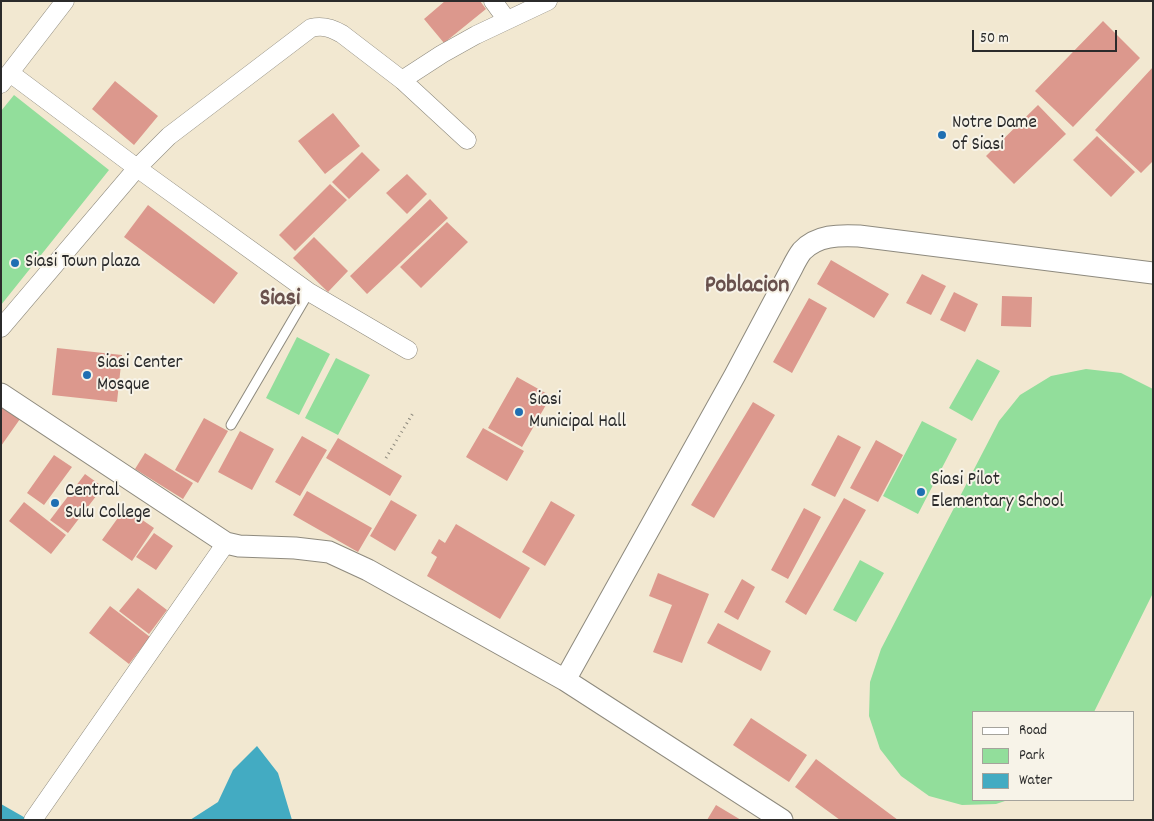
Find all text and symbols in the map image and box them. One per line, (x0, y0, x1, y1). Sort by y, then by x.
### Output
scale bar (974, 20, 1119, 52)
text: 50 m (980, 28, 1009, 50)
place label: Notre Dame of Siasi (952, 113, 1037, 157)
marker: Notre Dame of Siasi (936, 129, 948, 141)
place label: Siasi Town plaza (25, 252, 140, 274)
marker: Siasi Town plaza (9, 257, 21, 269)
district label: Poblacion (705, 274, 789, 302)
district label: Siasi (260, 287, 300, 315)
place label: Siasi Center Mosque (97, 353, 183, 397)
marker: Siasi Center Mosque (81, 369, 93, 381)
place label: Siasi Municipal Hall (529, 390, 626, 434)
marker: Siasi Municipal Hall (513, 406, 525, 418)
place label: Siasi Pilot Elementary School (931, 470, 1064, 514)
place label: Central Sulu College (65, 481, 151, 525)
marker: Siasi Pilot Elementary School (915, 486, 927, 498)
marker: Central Sulu College (49, 497, 61, 509)
legend (972, 711, 1134, 801)
text: Road (1019, 720, 1047, 742)
text: Park (1019, 745, 1045, 767)
text: Water (1019, 770, 1052, 792)

